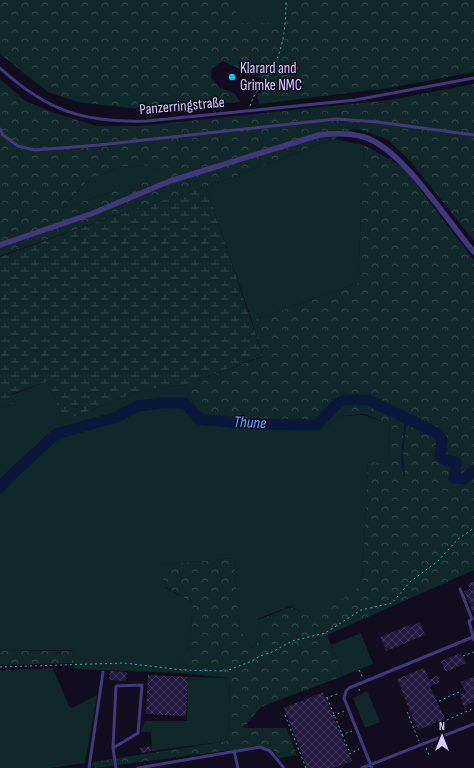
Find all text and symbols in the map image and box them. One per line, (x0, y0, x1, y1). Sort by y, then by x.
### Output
place label: Klarard and Grimke NMC (240, 59, 302, 95)
marker: Klarard and Grimke NMC (227, 72, 237, 82)
street label: Panzerringstraße (139, 93, 225, 119)
water label: Thune (233, 413, 267, 433)
north arrow (422, 716, 462, 756)
text: N (439, 720, 445, 733)

